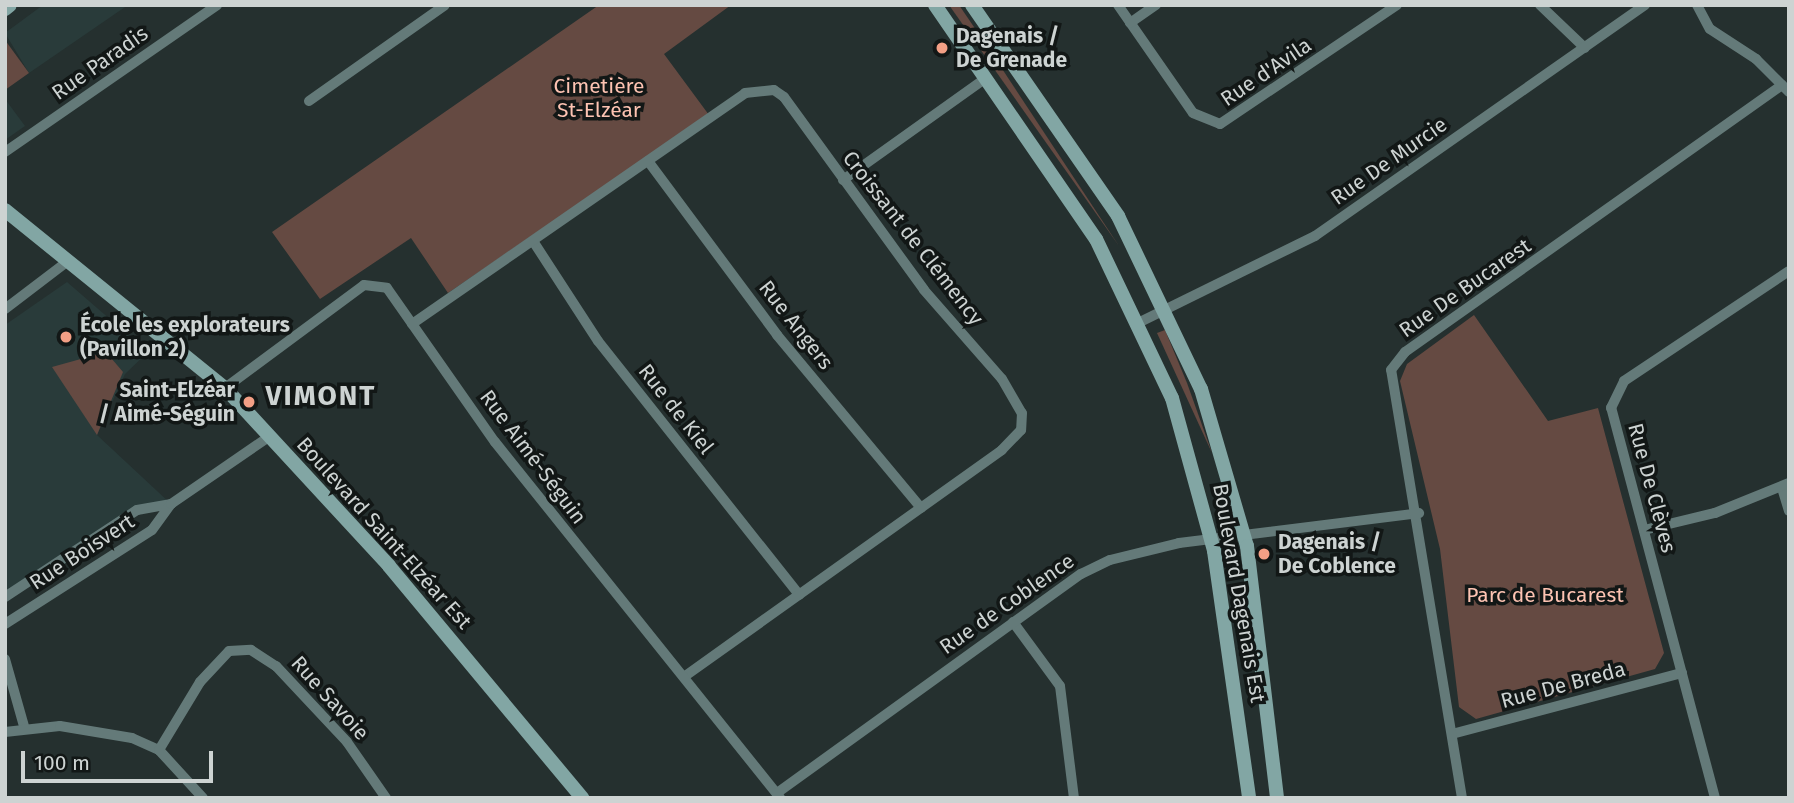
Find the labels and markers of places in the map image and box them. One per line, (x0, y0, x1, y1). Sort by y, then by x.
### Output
place label: Dagenais / De Grenade (956, 23, 1067, 73)
marker: Dagenais / De Grenade (934, 40, 950, 56)
place label: École les explorateurs (Pavillon 2) (80, 312, 290, 362)
marker: École les explorateurs (Pavillon 2) (58, 329, 74, 345)
place label: Saint-Elzéar / Aimé-Séguin (99, 377, 235, 427)
marker: Saint-Elzéar / Aimé-Séguin (241, 394, 257, 410)
place label: Dagenais / De Coblence (1278, 529, 1396, 579)
marker: Dagenais / De Coblence (1256, 546, 1272, 562)

